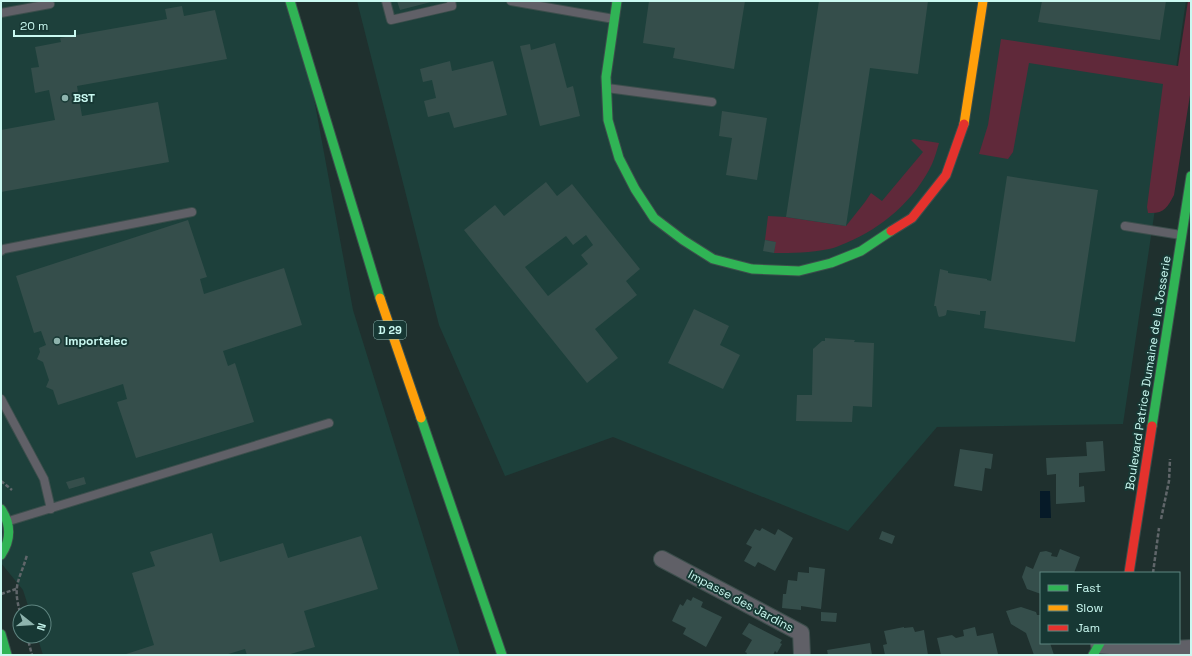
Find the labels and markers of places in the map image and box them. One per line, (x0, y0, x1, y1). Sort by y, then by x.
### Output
place label: BST (73, 90, 95, 106)
marker: BST (60, 93, 70, 103)
place label: Importelec (65, 333, 128, 349)
marker: Importelec (52, 336, 62, 346)

